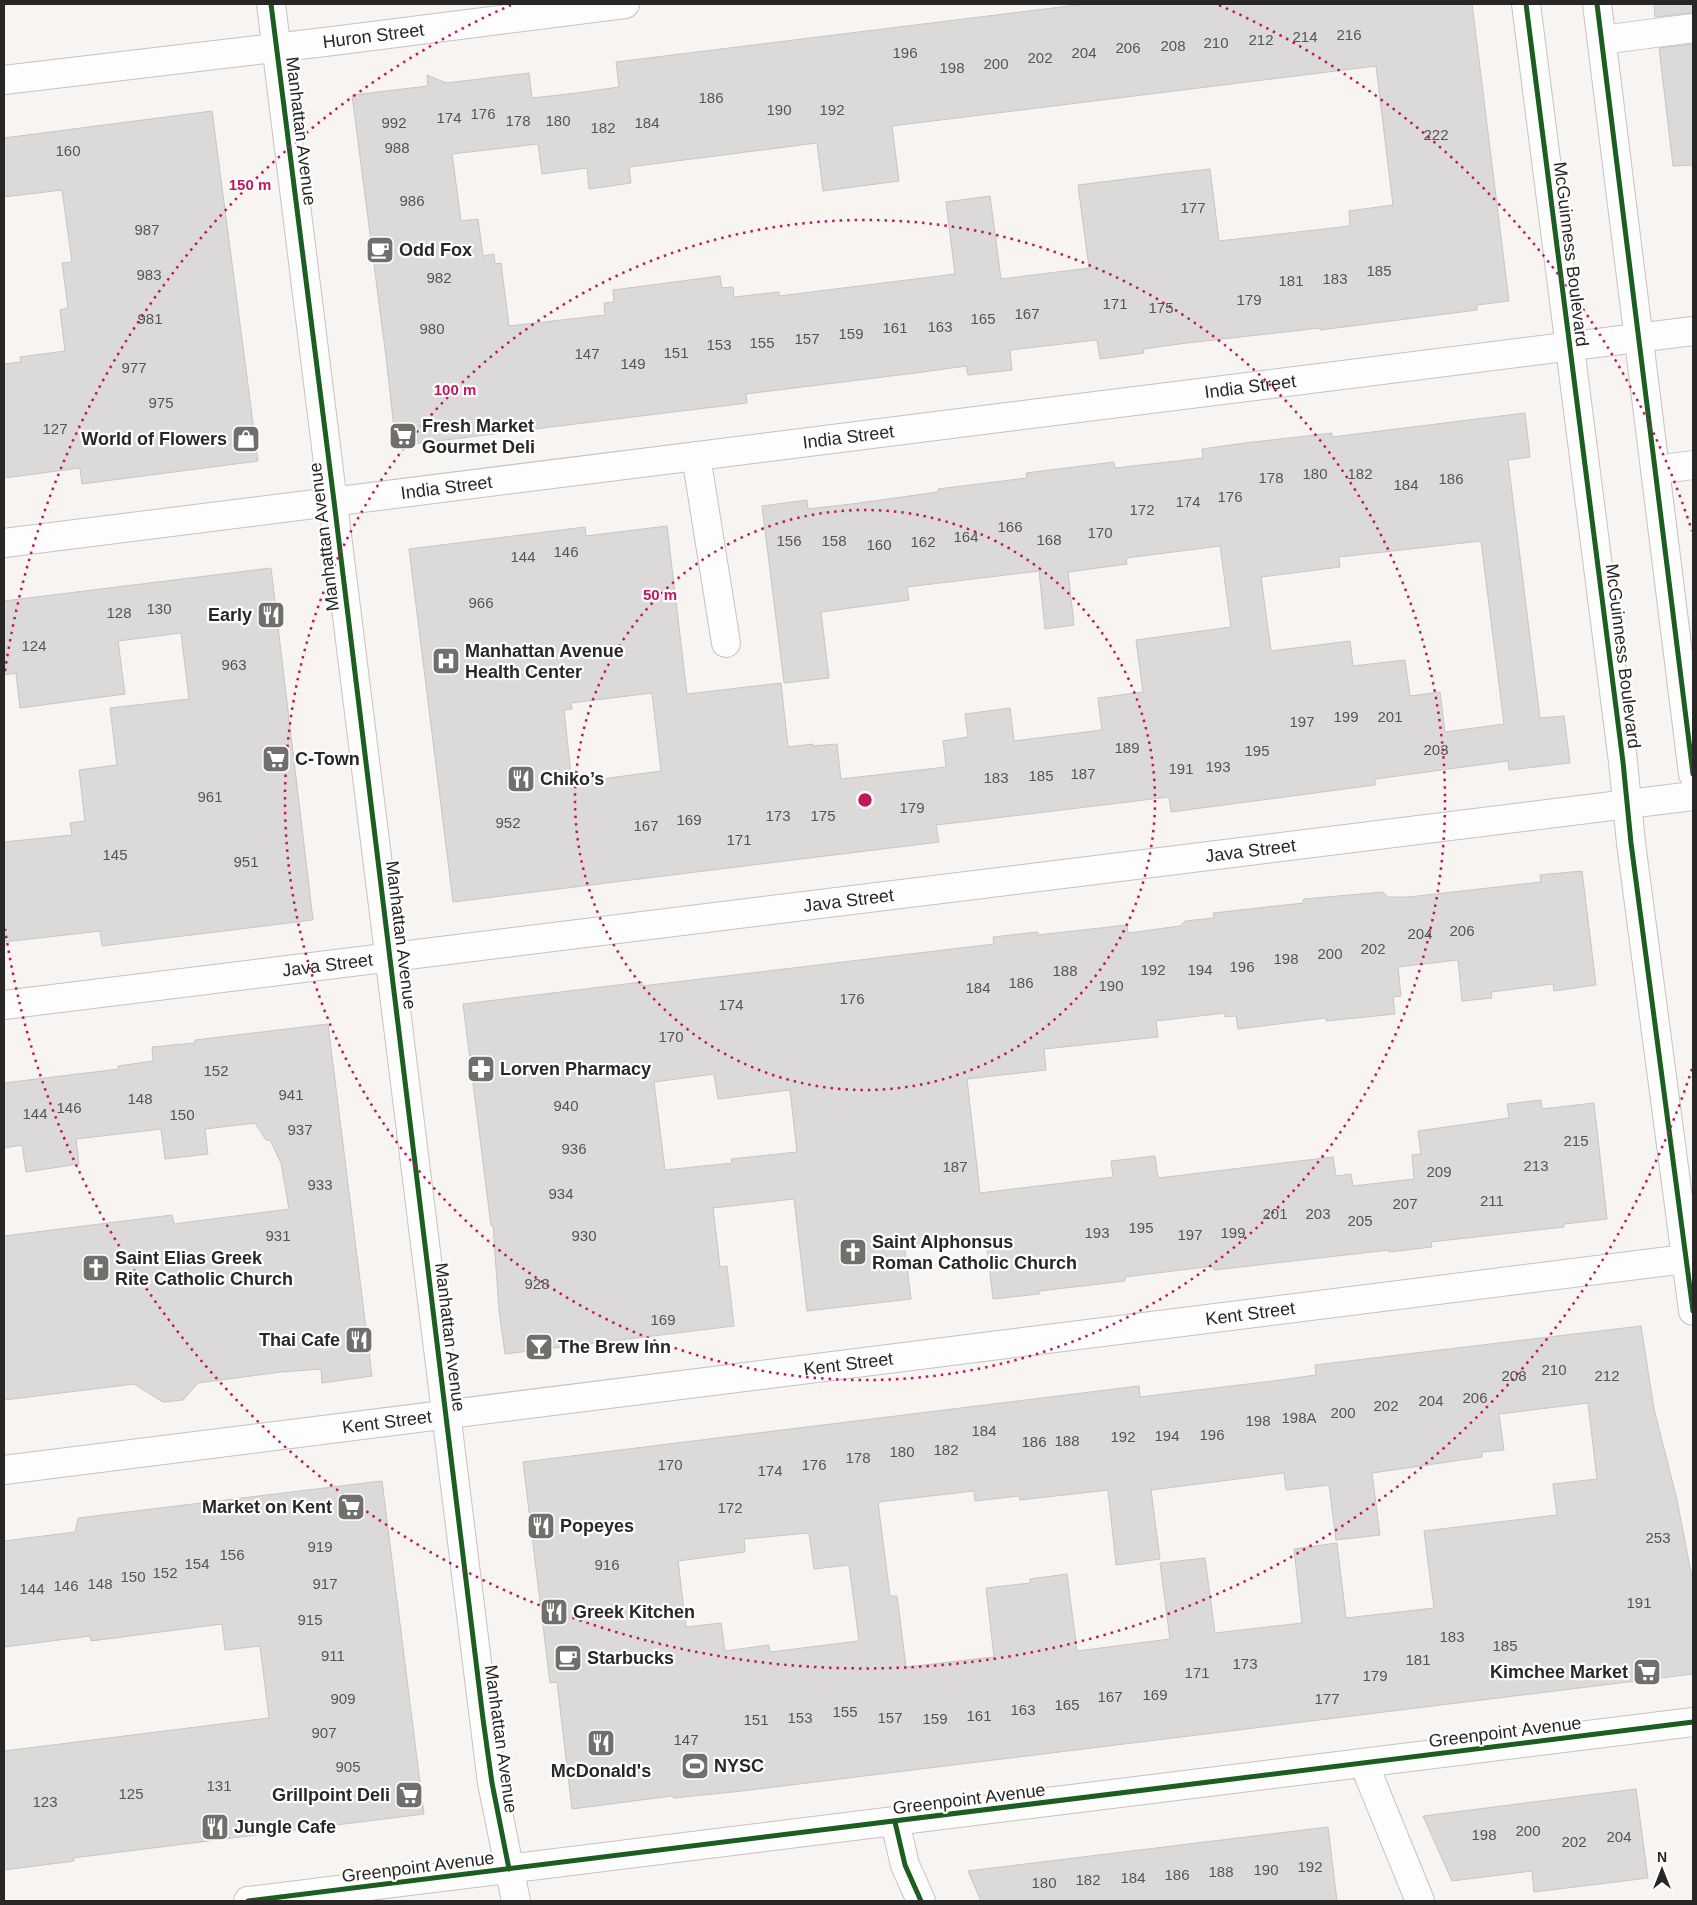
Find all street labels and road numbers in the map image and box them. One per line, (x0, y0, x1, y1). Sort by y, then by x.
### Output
street label: Huron Street (322, 20, 425, 52)
street label: Manhattan Avenue (282, 55, 320, 207)
street label: McGuinness Boulevard (1550, 160, 1592, 348)
street label: India Street (1203, 371, 1297, 402)
street label: India Street (801, 421, 895, 453)
street label: Manhattan Avenue (305, 461, 343, 613)
street label: India Street (400, 472, 493, 503)
street label: McGuinness Boulevard (1602, 562, 1644, 750)
street label: Java Street (1204, 835, 1297, 866)
street label: Manhattan Avenue (382, 859, 420, 1011)
street label: Java Street (802, 885, 895, 916)
street label: Java Street (281, 949, 374, 980)
street label: Manhattan Avenue (431, 1261, 469, 1413)
street label: Kent Street (1204, 1298, 1296, 1329)
street label: Kent Street (802, 1348, 894, 1380)
street label: Kent Street (341, 1406, 433, 1437)
street label: Manhattan Avenue (481, 1663, 521, 1815)
street label: Greenpoint Avenue (1427, 1713, 1583, 1751)
street label: Greenpoint Avenue (891, 1780, 1047, 1818)
street label: Greenpoint Avenue (340, 1848, 496, 1886)

